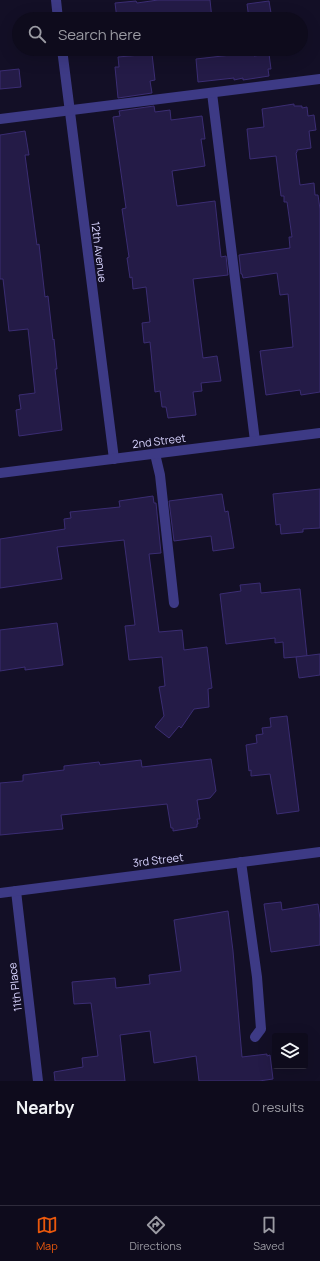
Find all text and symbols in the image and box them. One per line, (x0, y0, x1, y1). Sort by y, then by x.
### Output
search box (12, 12, 308, 56)
icon: search (26, 23, 48, 45)
text: Search here (58, 24, 141, 45)
street label: 12th Avenue (88, 221, 111, 284)
street label: 2nd Street (131, 430, 187, 451)
street label: 3rd Street (132, 849, 184, 870)
street label: 11th Place (4, 961, 25, 1012)
map controls (272, 1033, 308, 1069)
button: layers (272, 1033, 308, 1069)
text: Nearby (16, 1096, 74, 1119)
text: 0 results (252, 1098, 304, 1116)
tab: Map (36, 1214, 58, 1253)
tab: Directions (129, 1214, 182, 1253)
tab: Saved (253, 1214, 284, 1253)

